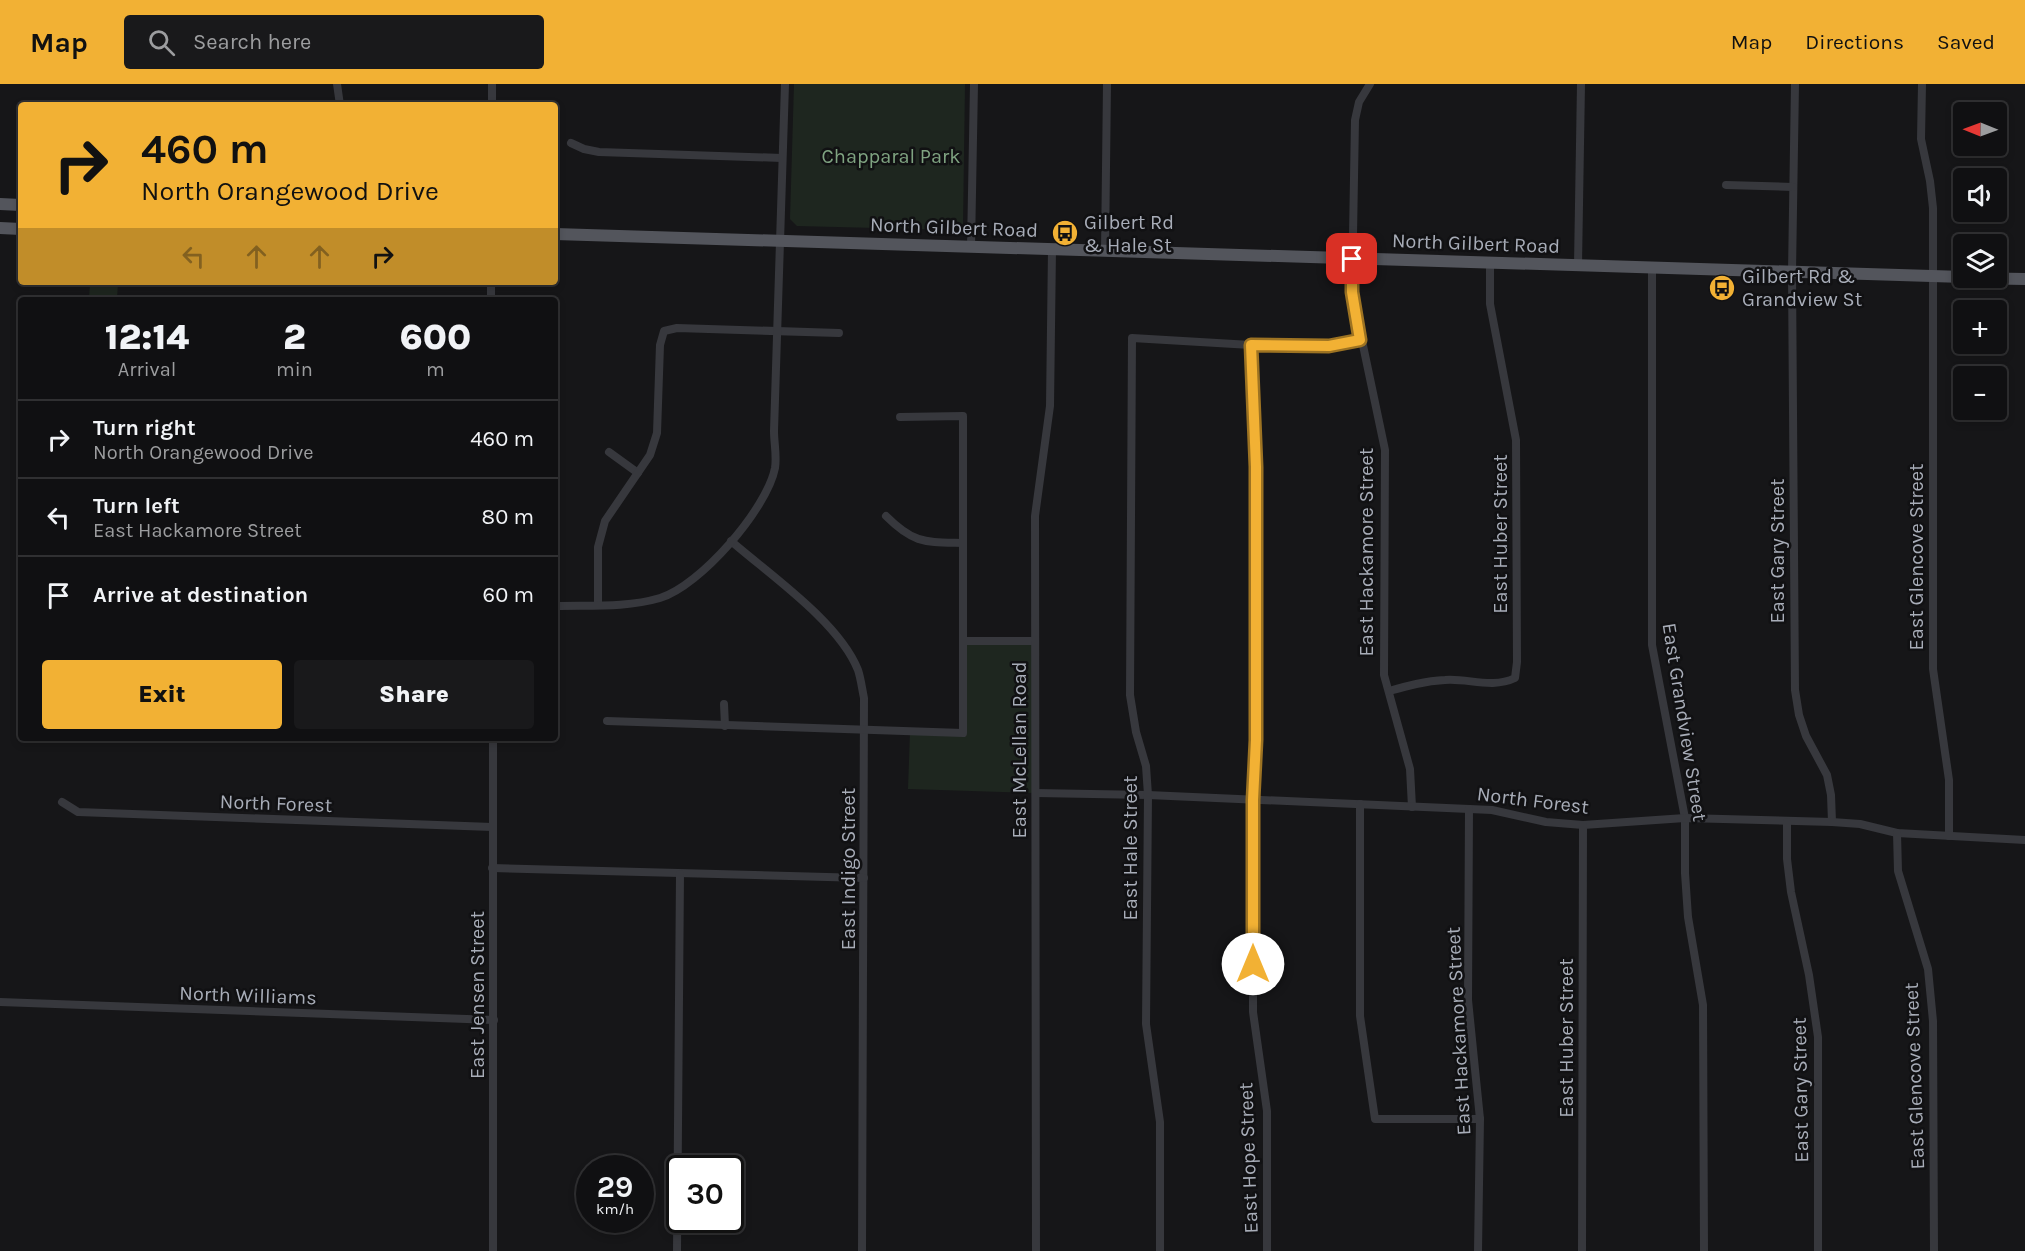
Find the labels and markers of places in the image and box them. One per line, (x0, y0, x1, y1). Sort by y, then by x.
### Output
place label: Gilbert Rd & Hale St (1084, 211, 1174, 257)
bus stop icon: Gilbert Rd & Hale St (1050, 218, 1080, 248)
pin (1326, 233, 1377, 284)
place label: Gilbert Rd & Grandview St (1742, 265, 1863, 311)
bus stop icon: Gilbert Rd & Grandview St (1707, 273, 1737, 303)

